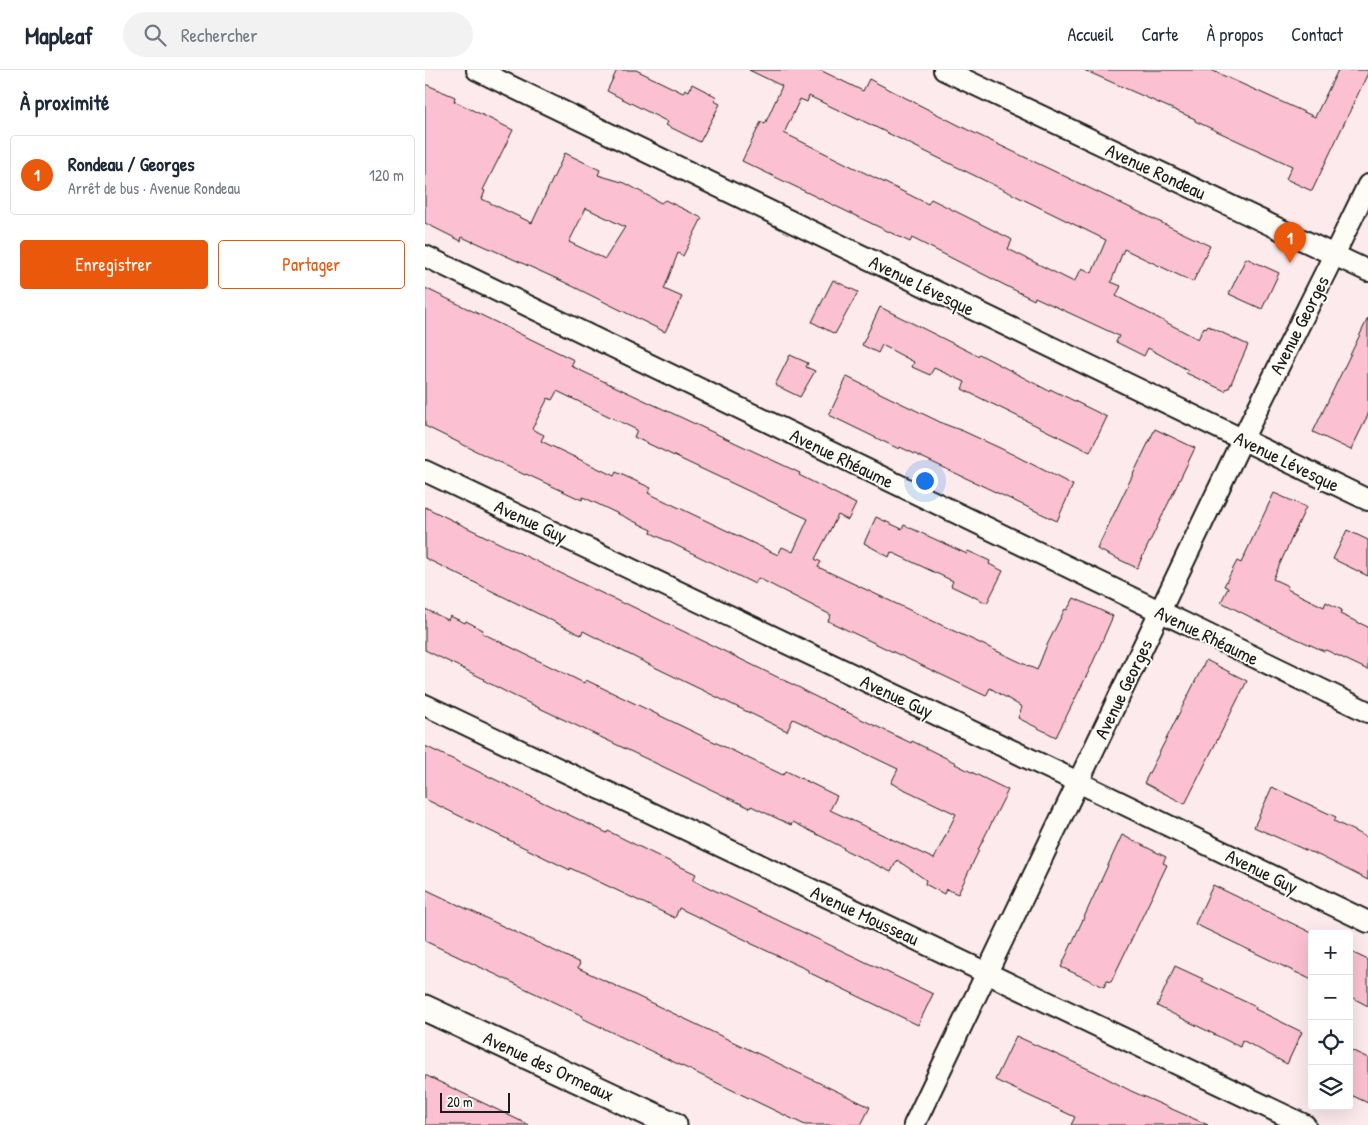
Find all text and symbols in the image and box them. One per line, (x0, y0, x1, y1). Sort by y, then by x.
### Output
search box (123, 12, 473, 57)
text: Mapleaf (25, 19, 93, 51)
icon: search (141, 21, 169, 49)
text: Rechercher (181, 22, 258, 48)
text: Accueil (1067, 22, 1113, 47)
text: Carte (1141, 22, 1179, 47)
text: À propos (1207, 22, 1263, 47)
text: Contact (1291, 22, 1343, 47)
text: À proximité (20, 88, 109, 117)
street label: Avenue Rondeau (1102, 137, 1211, 206)
text: Rondeau / Georges (68, 151, 195, 177)
text: 1 (34, 164, 40, 186)
text: 120 m (369, 164, 404, 186)
text: Arrêt de bus · Avenue Rondeau (68, 177, 240, 199)
pin: 1 (1274, 222, 1306, 263)
button: Enregistrer (20, 240, 208, 289)
button: Partager (218, 240, 405, 289)
street label: Avenue Lévesque (865, 248, 979, 322)
street label: Avenue Georges (1263, 271, 1335, 379)
street label: Avenue Rhéaume (786, 422, 899, 494)
street label: Avenue Lévesque (1230, 424, 1344, 498)
your location (912, 468, 938, 494)
street label: Avenue Guy (490, 493, 572, 549)
street label: Avenue Rhéaume (1151, 599, 1264, 671)
street label: Avenue Georges (1088, 635, 1158, 743)
street label: Avenue Guy (856, 668, 938, 724)
street label: Avenue Guy (1222, 842, 1302, 900)
street label: Avenue Mousseau (807, 879, 924, 952)
map controls (1308, 930, 1353, 1110)
button: + (1308, 930, 1353, 975)
button: − (1308, 975, 1353, 1020)
button: locate (1308, 1020, 1353, 1065)
street label: Avenue des Ormeaux (480, 1024, 618, 1108)
button: layers (1308, 1065, 1353, 1110)
scale bar (440, 1090, 510, 1113)
text: 20 m (447, 1092, 473, 1111)

